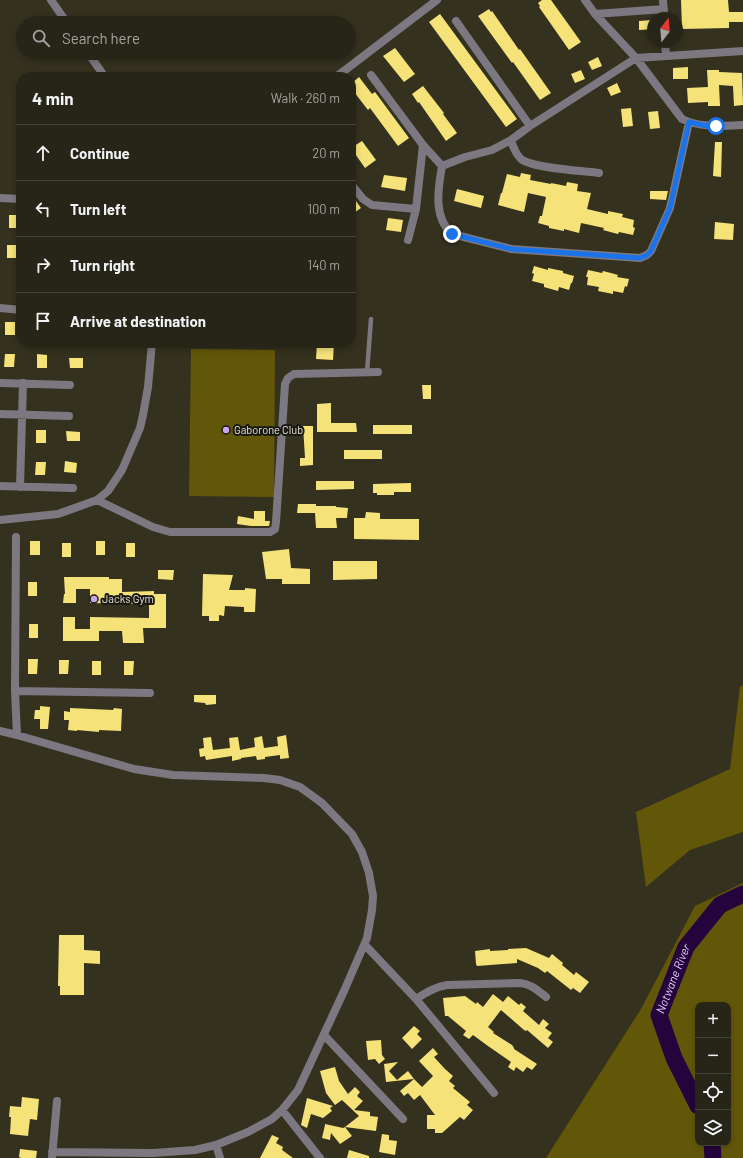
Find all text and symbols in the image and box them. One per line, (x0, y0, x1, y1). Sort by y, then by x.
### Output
north arrow (647, 12, 683, 48)
search box (16, 16, 356, 60)
icon: search (30, 27, 52, 49)
text: Search here (62, 29, 140, 47)
text: 4 min (32, 88, 74, 108)
text: Walk · 260 m (271, 90, 340, 106)
route start (707, 117, 725, 135)
icon: ahead (32, 142, 54, 164)
text: Continue (70, 144, 130, 162)
text: 20 m (312, 145, 340, 161)
icon: left (32, 198, 54, 220)
text: Turn left (70, 200, 126, 218)
text: 100 m (307, 201, 340, 217)
route end (443, 225, 461, 243)
icon: right (32, 254, 54, 276)
text: Turn right (70, 256, 135, 274)
text: 140 m (308, 257, 340, 273)
icon: arrive (32, 310, 54, 332)
text: Arrive at destination (70, 312, 206, 330)
place label: Gaborone Club (234, 423, 303, 436)
marker: Gaborone Club (221, 425, 231, 435)
place label: Jacks Gym (102, 592, 154, 605)
marker: Jacks Gym (89, 594, 99, 604)
water label: Notwane River (652, 940, 693, 1015)
map controls (695, 1002, 731, 1146)
button: + (695, 1002, 731, 1038)
button: − (695, 1038, 731, 1074)
button: locate (695, 1074, 731, 1110)
button: layers (695, 1110, 731, 1146)

